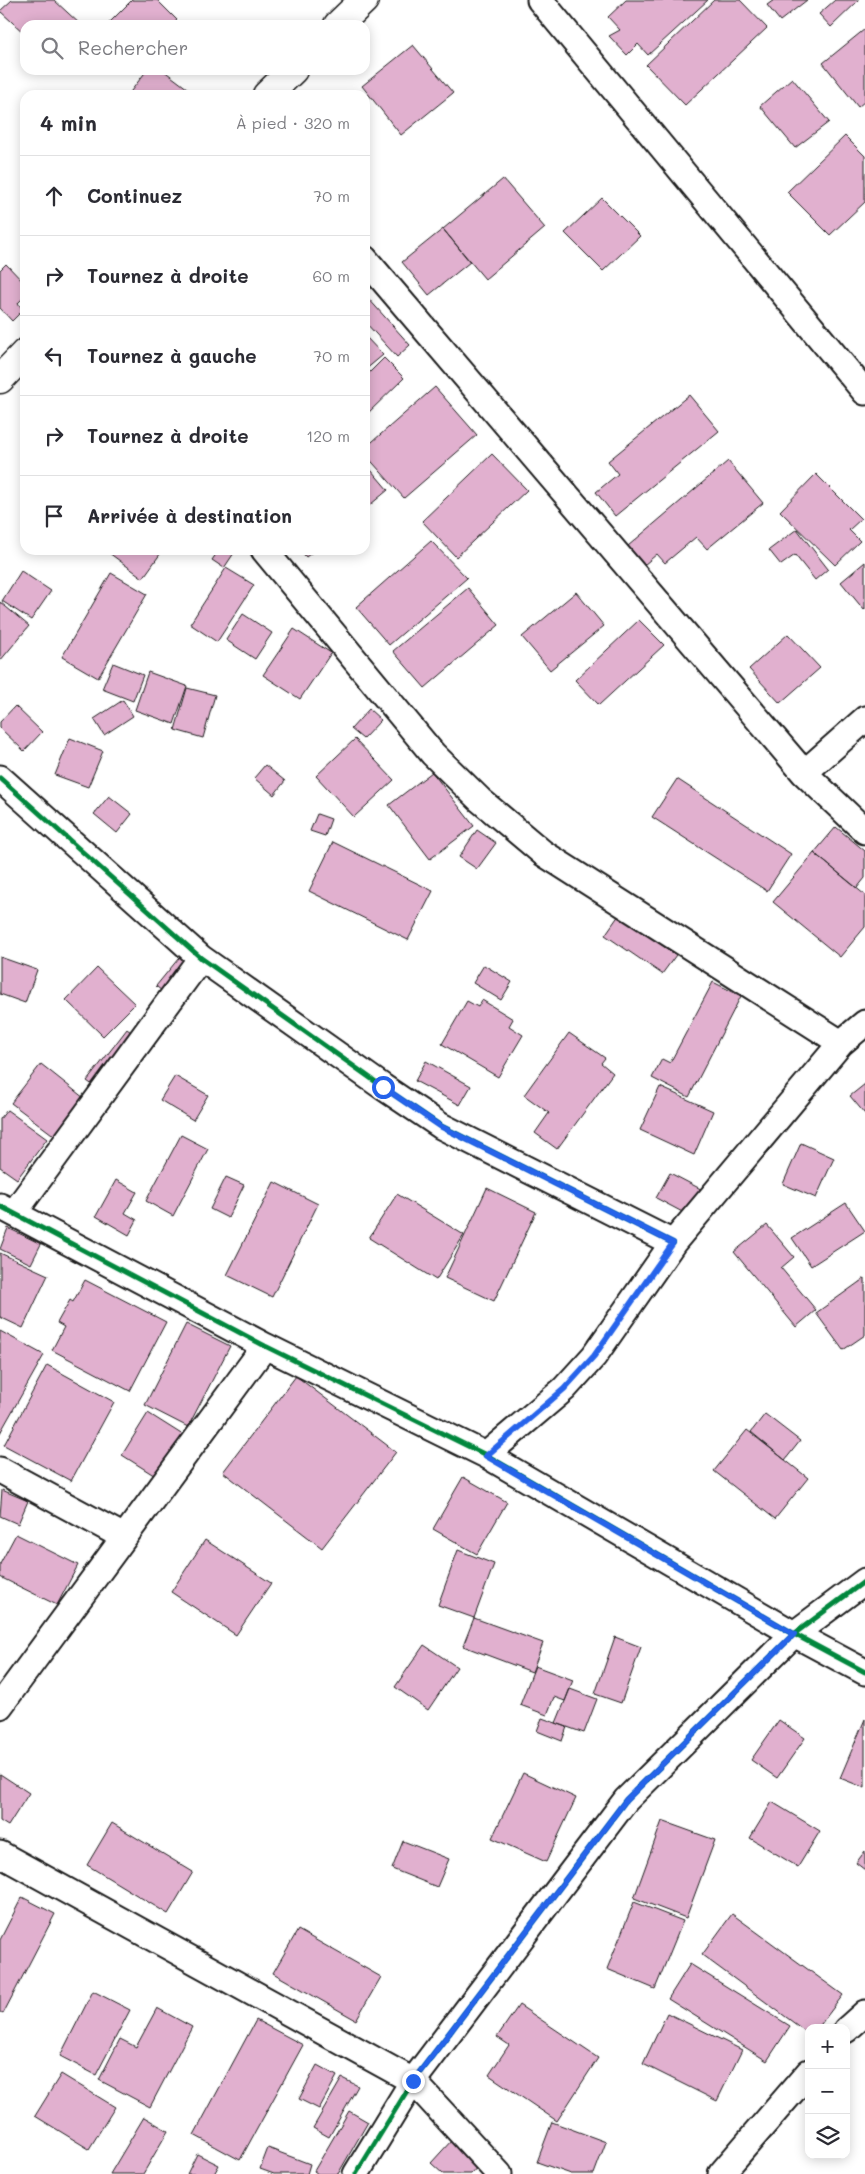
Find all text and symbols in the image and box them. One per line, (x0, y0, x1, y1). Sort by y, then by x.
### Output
search box (20, 20, 370, 75)
icon: search (38, 34, 66, 62)
text: Rechercher (78, 35, 188, 60)
text: 4 min (40, 109, 97, 136)
text: À pied · 320 m (236, 112, 350, 133)
icon: ahead (40, 182, 68, 210)
text: Continuez (87, 183, 182, 208)
text: 70 m (313, 185, 350, 206)
icon: right (40, 262, 68, 290)
text: Tournez à droite (87, 263, 249, 288)
text: 60 m (313, 265, 350, 286)
icon: left (40, 342, 68, 370)
text: Tournez à gauche (87, 343, 256, 368)
text: 70 m (313, 345, 350, 366)
icon: right (40, 422, 68, 450)
text: Tournez à droite (87, 423, 249, 448)
text: 120 m (306, 425, 350, 446)
icon: arrive (40, 502, 68, 530)
text: Arrivée à destination (87, 503, 292, 528)
route start (372, 1076, 395, 1099)
map controls (805, 2024, 850, 2159)
button: + (805, 2024, 850, 2069)
button: − (805, 2069, 850, 2114)
route end (402, 2070, 425, 2093)
button: layers (805, 2114, 850, 2159)

